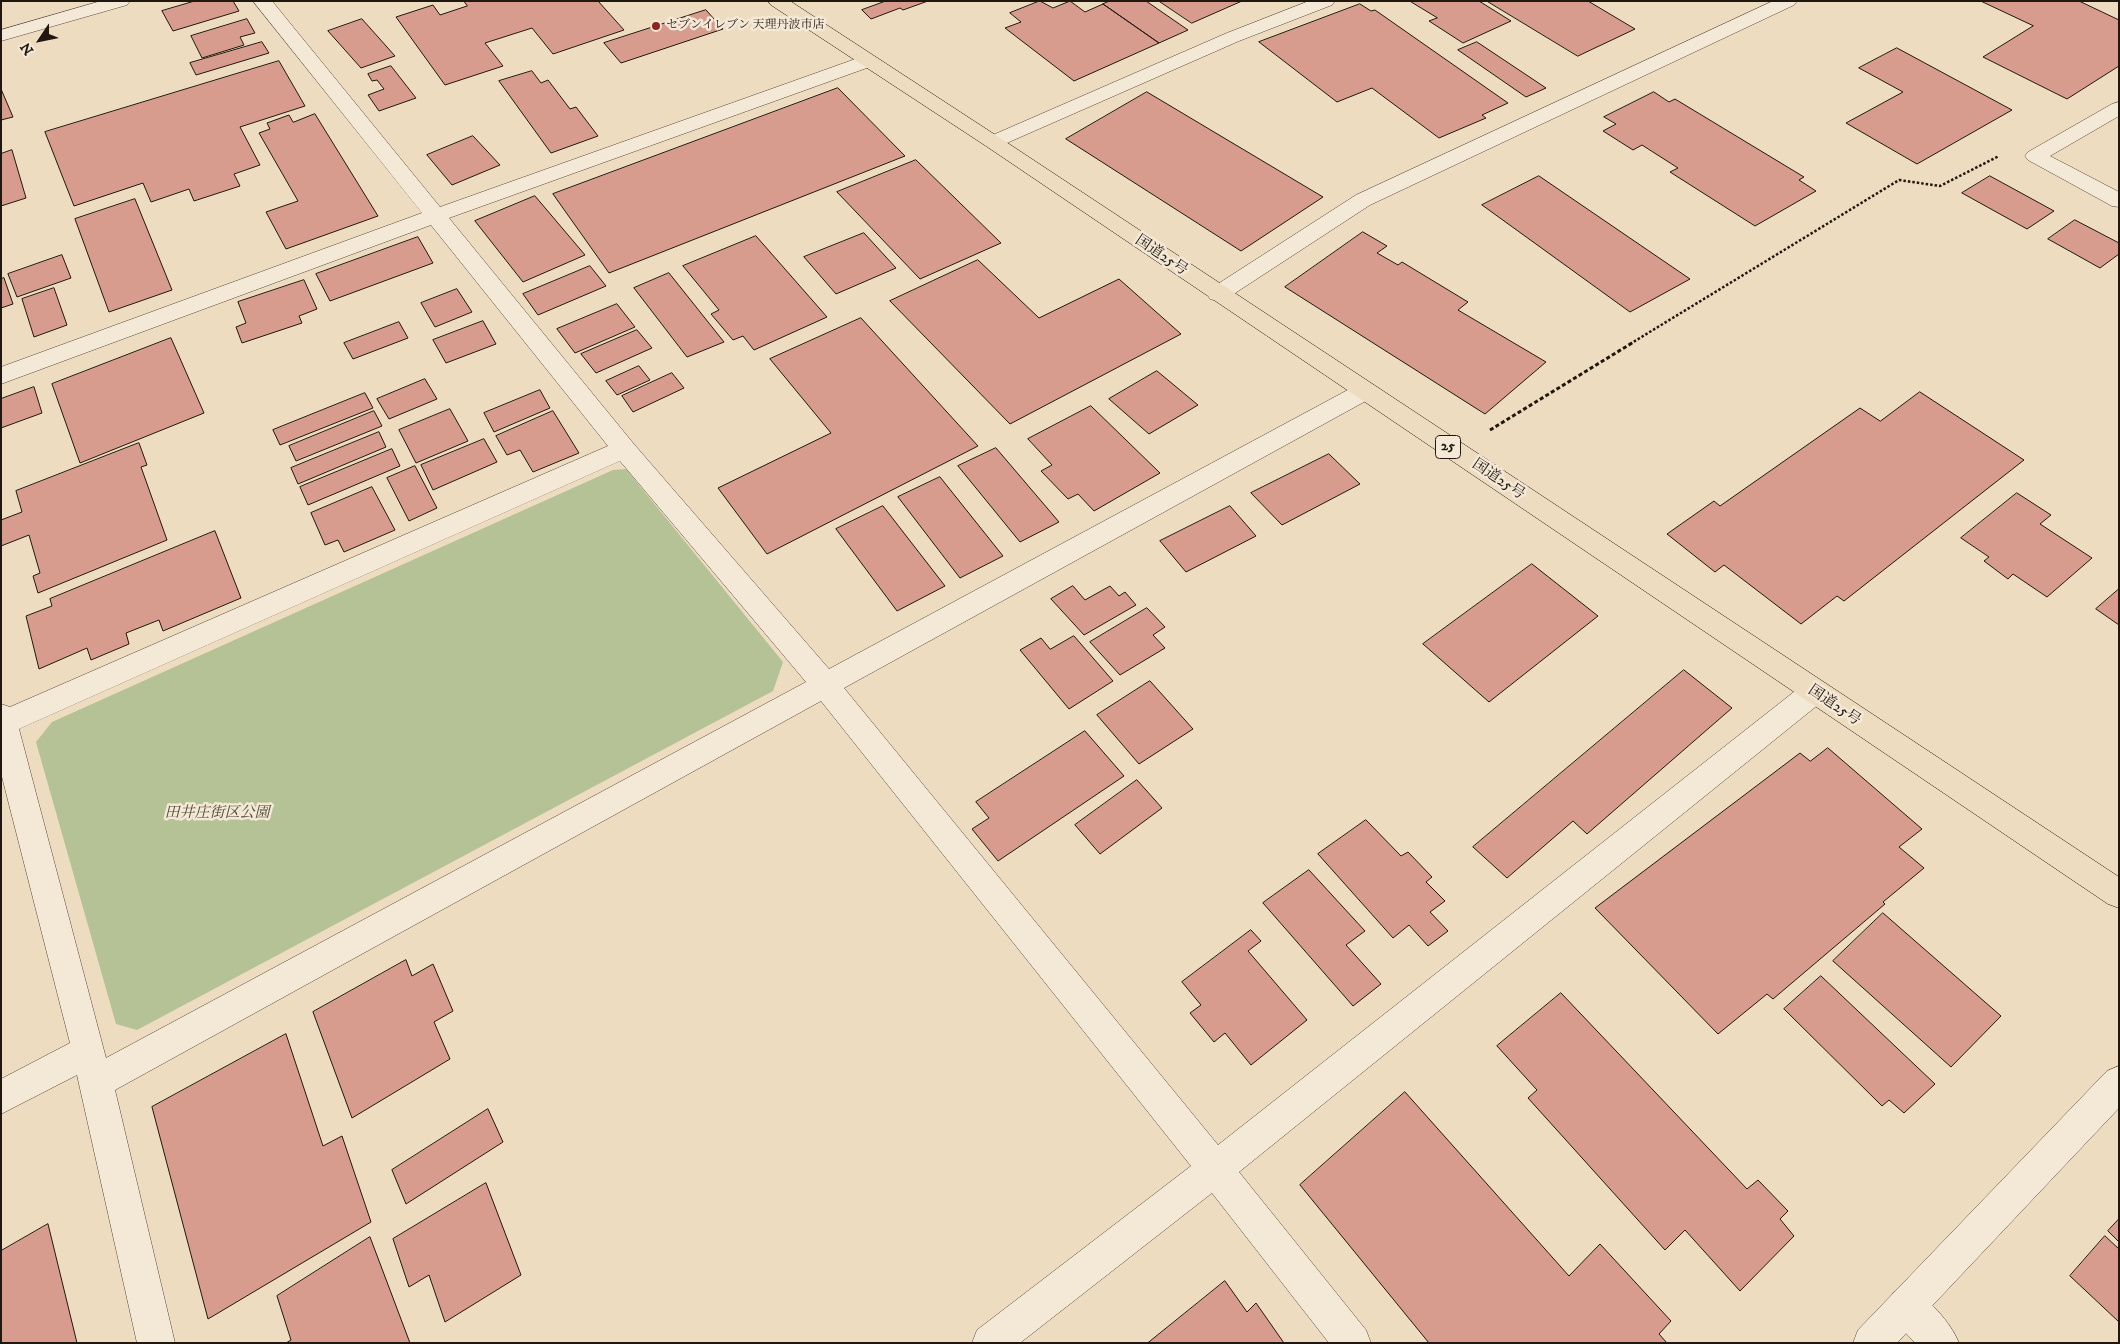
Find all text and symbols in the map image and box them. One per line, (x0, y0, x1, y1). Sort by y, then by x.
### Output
north arrow (15, 15, 65, 65)
place label: セブンイレブン 天理丹波市店 (666, 19, 825, 33)
marker: セブンイレブン 天理丹波市店 (650, 20, 662, 32)
text: N (17, 39, 38, 58)
street label: 国道25号 (1131, 232, 1191, 280)
road number: 25 (1436, 436, 1460, 458)
street label: 国道25号 (1468, 456, 1528, 504)
street label: 国道25号 (1804, 682, 1864, 730)
park label: 田井庄街区公園 (165, 805, 269, 823)

